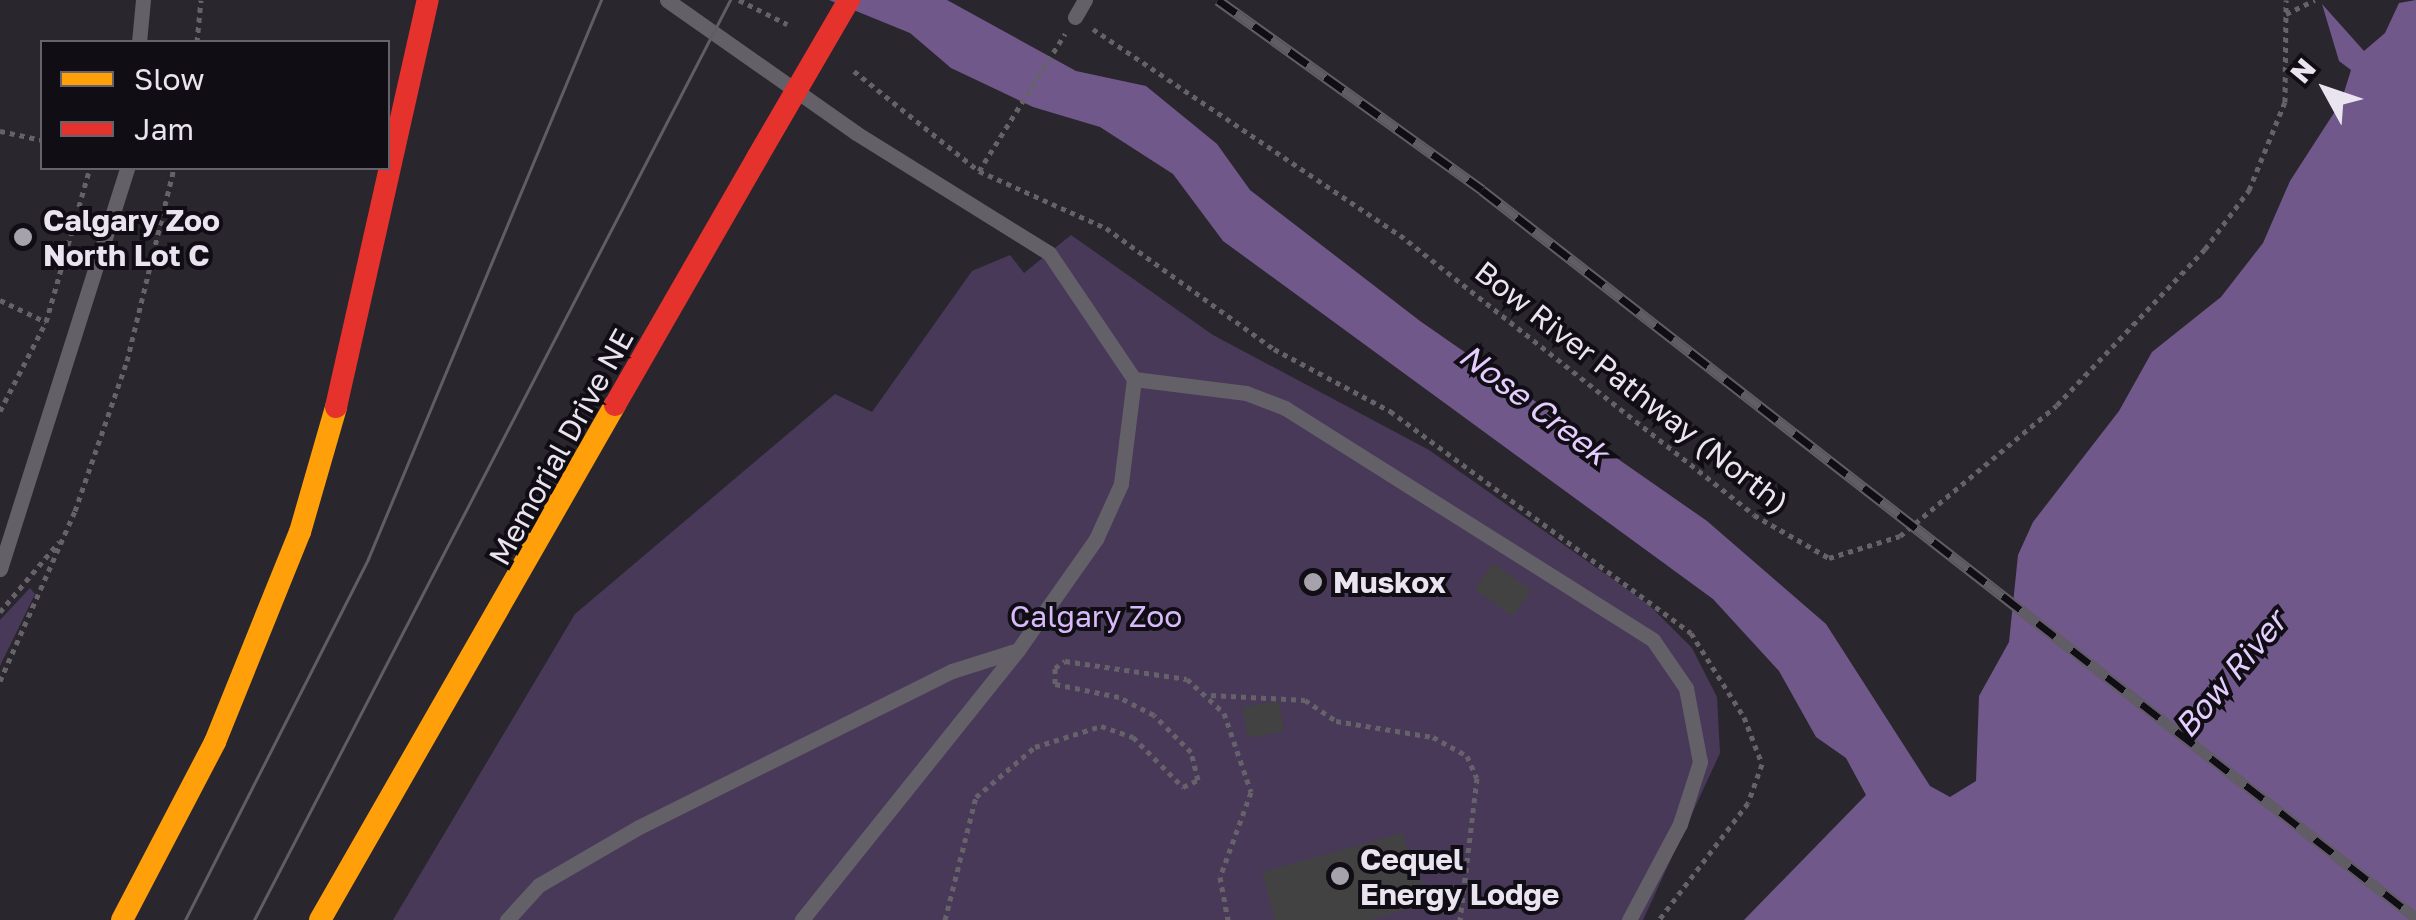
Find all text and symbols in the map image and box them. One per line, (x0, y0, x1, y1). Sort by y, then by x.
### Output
legend (40, 40, 390, 170)
north arrow (2276, 40, 2376, 140)
text: N (2283, 52, 2322, 89)
text: Slow (134, 61, 205, 97)
text: Jam (134, 111, 194, 147)
place label: Calgary Zoo North Lot C (43, 202, 220, 272)
marker: Calgary Zoo North Lot C (12, 226, 34, 248)
street label: Bow River Pathway (North) (1468, 253, 1796, 521)
street label: Memorial Drive NE (481, 323, 641, 571)
water label: Nose Creek (1452, 336, 1616, 472)
place label: Muskox (1333, 564, 1446, 600)
marker: Muskox (1302, 571, 1324, 593)
park label: Calgary Zoo (1010, 598, 1182, 634)
water label: Bow River (2166, 603, 2294, 745)
place label: Cequel Energy Lodge (1360, 841, 1559, 912)
marker: Cequel Energy Lodge (1329, 865, 1351, 887)

